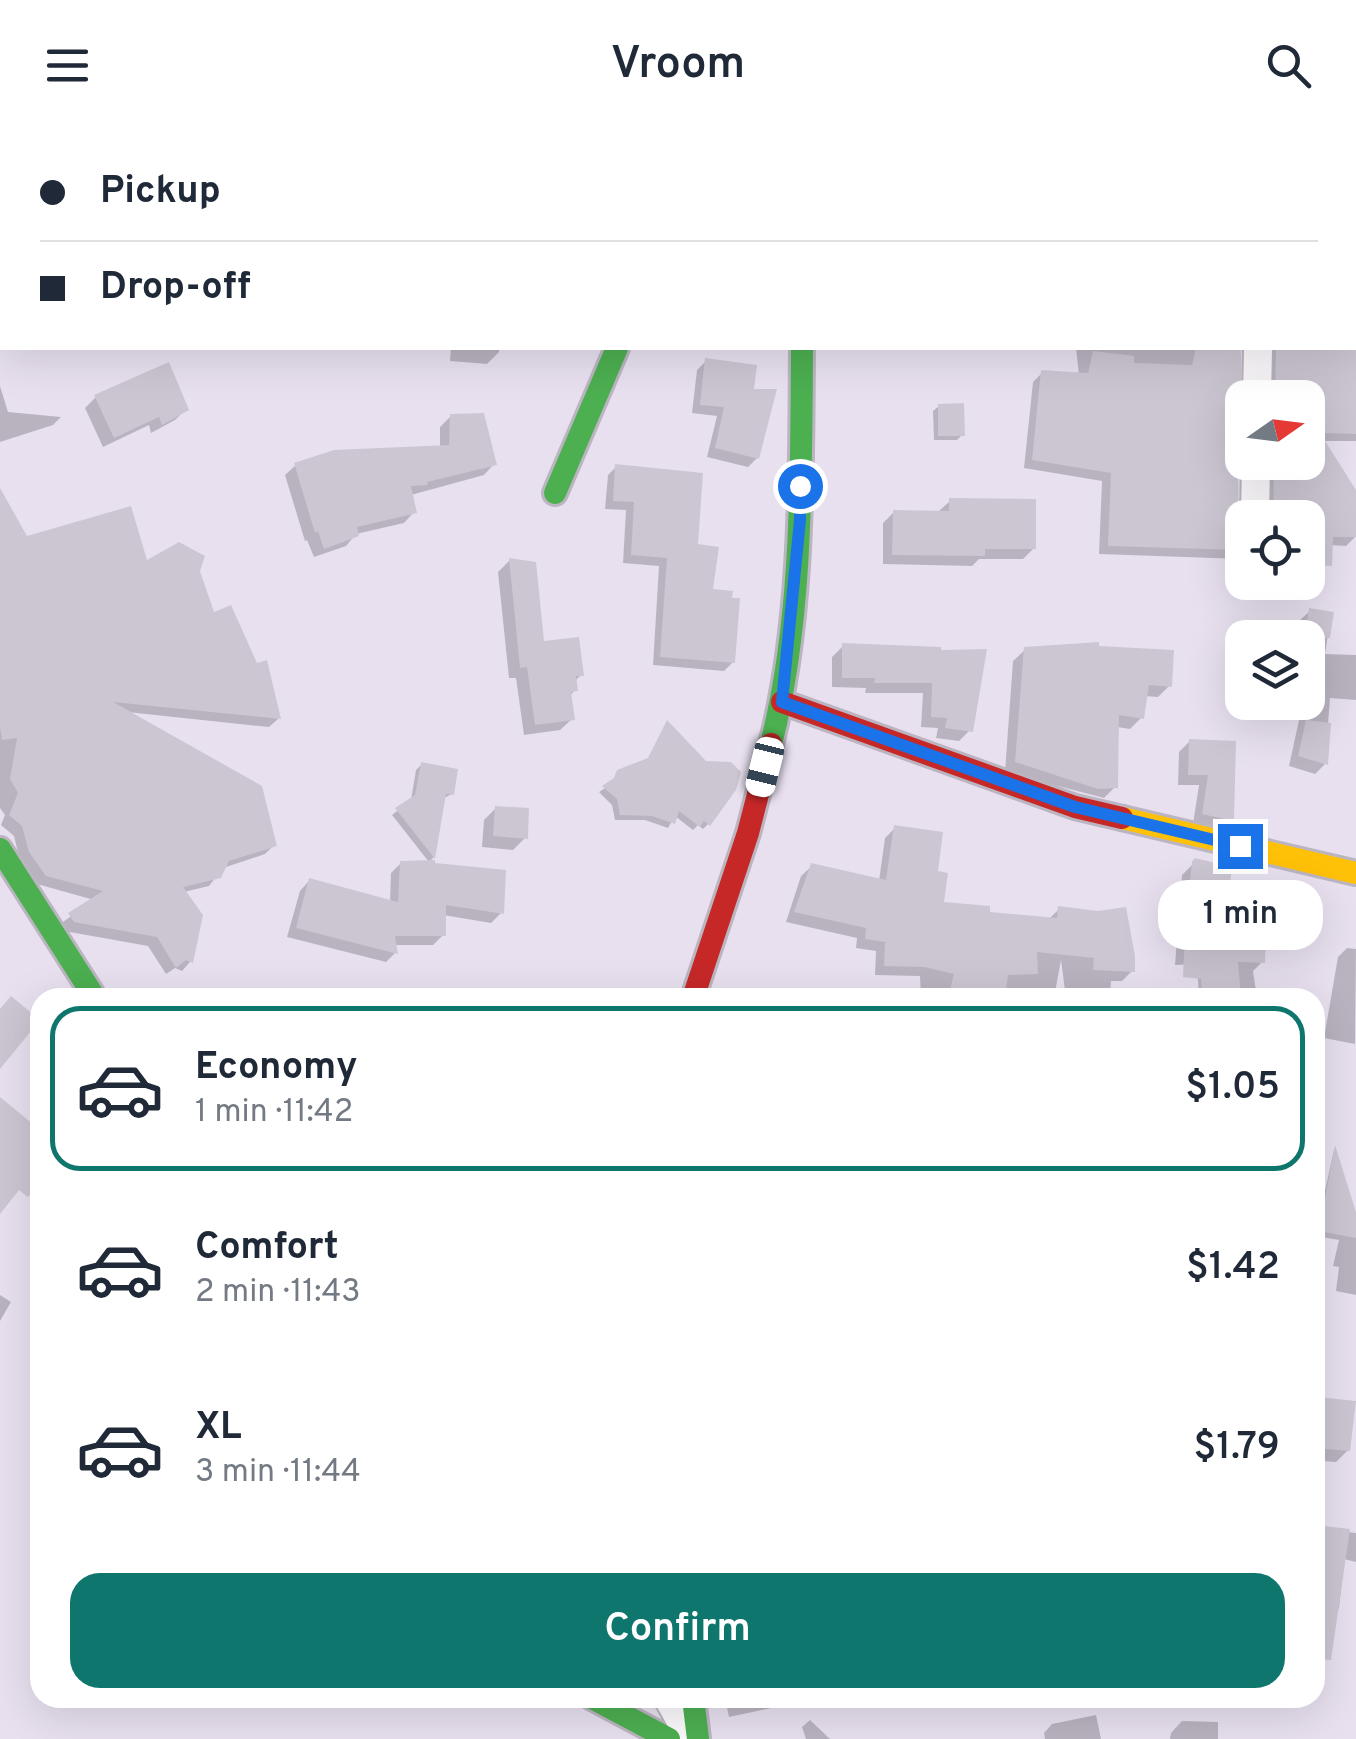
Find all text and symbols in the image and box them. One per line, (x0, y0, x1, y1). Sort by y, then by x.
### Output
text: Vroom (611, 37, 745, 94)
icon: menu (40, 38, 95, 93)
icon: search (1261, 38, 1316, 93)
text: Pickup (100, 168, 221, 217)
text: Drop-off (100, 264, 251, 313)
north arrow (1225, 380, 1325, 480)
map controls (1225, 380, 1325, 720)
route start (778, 464, 823, 509)
button: locate (1225, 500, 1325, 600)
button: layers (1225, 620, 1325, 720)
car (743, 734, 787, 800)
route end (1218, 824, 1263, 869)
callout: 1 min (1158, 881, 1322, 951)
text: 1 min (1203, 895, 1278, 935)
icon: car (75, 1044, 165, 1134)
text: Economy (195, 1044, 357, 1093)
text: $1.05 (1185, 1064, 1280, 1113)
text: 1 min · 11:42 (195, 1093, 353, 1133)
icon: car (75, 1224, 165, 1314)
text: Comfort (195, 1224, 339, 1273)
text: $1.42 (1186, 1244, 1280, 1293)
text: 2 min · 11:43 (195, 1273, 361, 1313)
icon: car (75, 1404, 165, 1494)
text: XL (195, 1404, 242, 1453)
text: $1.79 (1193, 1424, 1280, 1473)
text: 3 min · 11:44 (195, 1453, 361, 1493)
button: Confirm (70, 1573, 1285, 1688)

